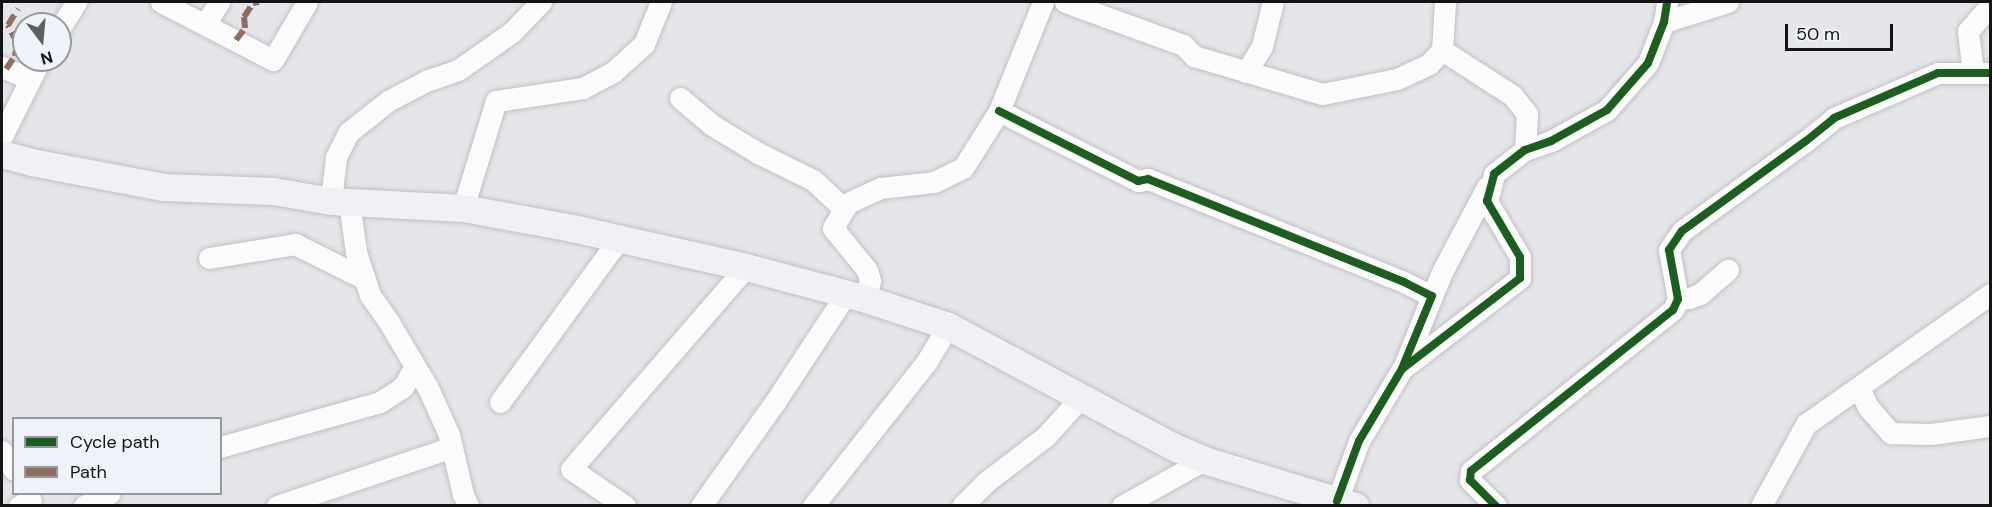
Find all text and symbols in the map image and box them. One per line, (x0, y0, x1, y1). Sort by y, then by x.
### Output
north arrow (12, 12, 72, 72)
scale bar (1788, 12, 1896, 50)
text: 50 m (1796, 22, 1840, 46)
text: N (38, 46, 55, 70)
legend (12, 417, 222, 495)
text: Cycle path (70, 430, 160, 454)
text: Path (70, 460, 107, 484)

